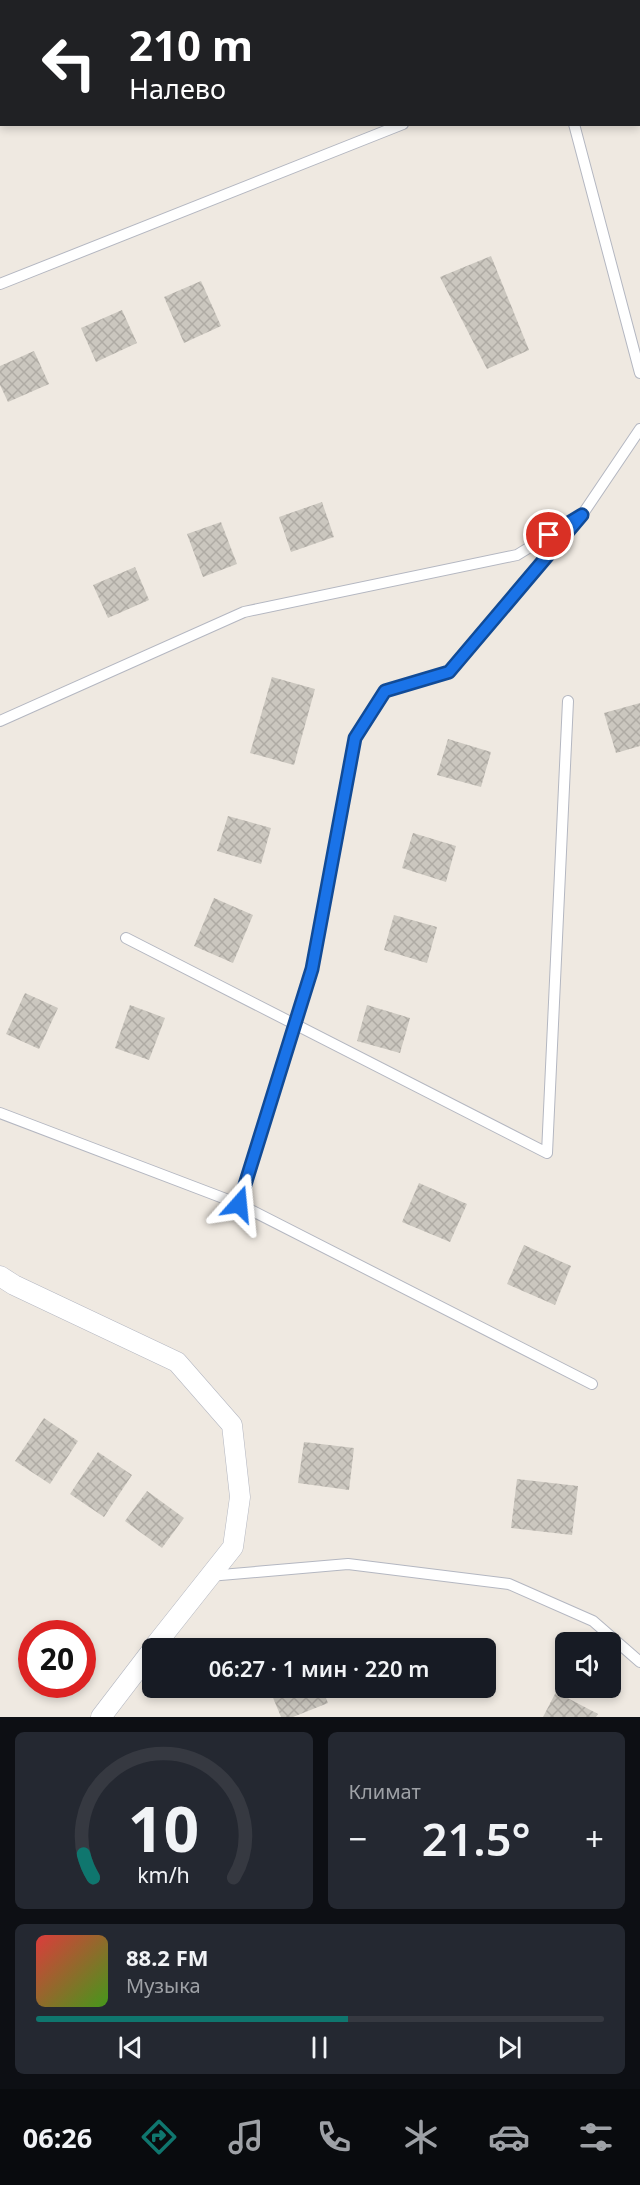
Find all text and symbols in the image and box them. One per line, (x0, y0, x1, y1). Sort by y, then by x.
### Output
text: 210 m (129, 16, 253, 73)
icon: left (30, 24, 108, 102)
text: Налево (129, 70, 226, 107)
pin (523, 509, 574, 560)
icon: arrive (532, 518, 565, 551)
position arrow (207, 1172, 271, 1236)
speed limit sign: 20 (18, 1620, 96, 1698)
map controls (555, 1632, 621, 1698)
button: sound (555, 1632, 621, 1698)
text: 06:27 · 1 мин · 220 m (209, 1653, 429, 1683)
text: Климат (349, 1778, 421, 1805)
text: 10 (128, 1785, 199, 1870)
text: 21.5° (422, 1808, 531, 1869)
text: − (349, 1816, 367, 1861)
text: + (585, 1816, 604, 1861)
text: km/h (137, 1860, 190, 1889)
text: 88.2 FM (126, 1942, 208, 1972)
text: Музыка (126, 1972, 201, 1999)
icon: previous (114, 2031, 147, 2064)
icon: pause (303, 2031, 336, 2064)
icon: next (493, 2031, 526, 2064)
icon: directions (138, 2116, 180, 2158)
icon: music (225, 2116, 267, 2158)
icon: phone (313, 2116, 355, 2158)
icon: climate (400, 2116, 442, 2158)
icon: car (488, 2116, 530, 2158)
icon: filters (575, 2116, 617, 2158)
text: 06:26 (23, 2119, 92, 2156)

